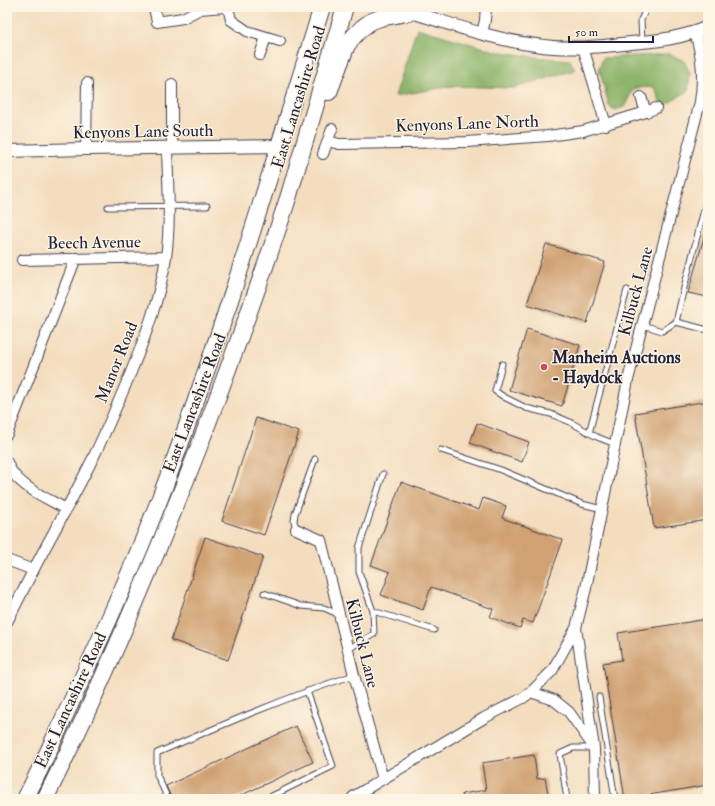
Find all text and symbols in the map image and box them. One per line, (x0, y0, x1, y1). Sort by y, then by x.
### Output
scale bar (569, 18, 653, 44)
street label: East Lancashire Road (267, 23, 330, 171)
text: 50 m (575, 25, 599, 40)
street label: Kenyons Lane North (395, 110, 539, 137)
street label: Kenyons Lane South (73, 120, 214, 144)
street label: Beech Avenue (47, 231, 141, 254)
street label: Kilbuck Lane (613, 244, 657, 338)
street label: Manor Road (91, 318, 142, 406)
street label: East Lancashire Road (158, 330, 231, 476)
place label: Manheim Auctions - Haydock (551, 347, 681, 389)
marker: Manheim Auctions - Haydock (539, 362, 549, 372)
street label: Kilbuck Lane (341, 596, 384, 690)
street label: East Lancashire Road (30, 628, 111, 772)

